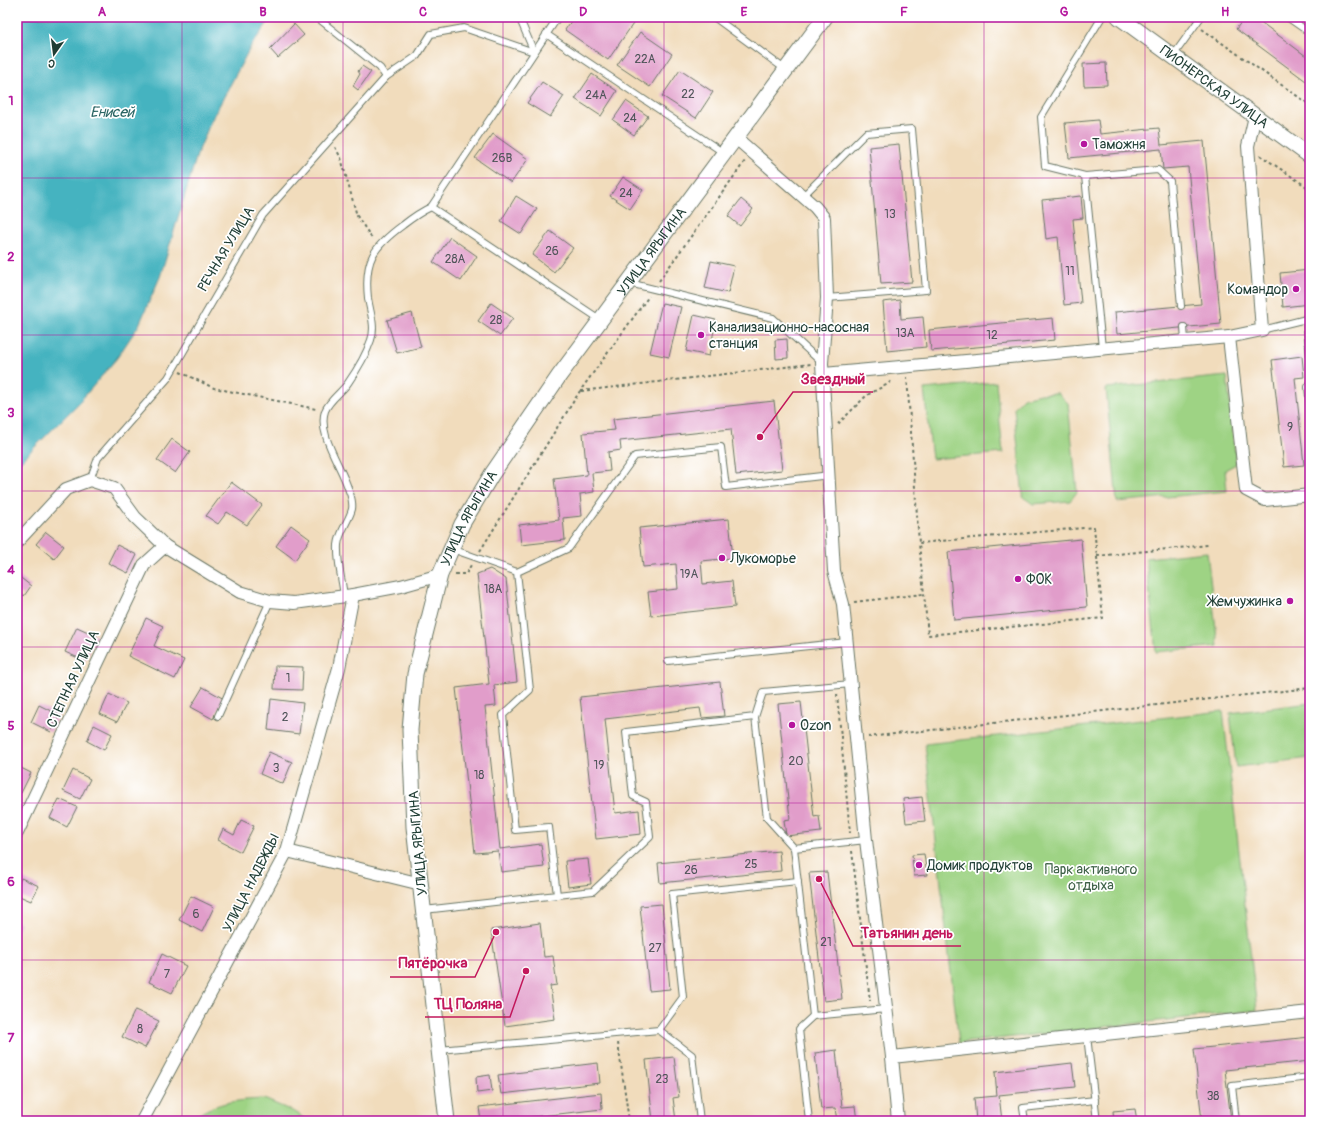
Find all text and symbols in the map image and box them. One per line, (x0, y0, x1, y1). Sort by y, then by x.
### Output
text: A (98, 4, 107, 20)
text: B (259, 4, 267, 20)
text: C (419, 4, 427, 20)
text: D (579, 4, 587, 20)
text: E (741, 4, 748, 20)
text: F (900, 4, 908, 20)
text: G (1060, 4, 1069, 20)
text: H (1221, 4, 1229, 20)
north arrow (34, 34, 74, 74)
street label: ПИОНЕРСКАЯ УЛИЦА (1157, 41, 1272, 132)
house number: 22А (634, 52, 656, 67)
text: С (47, 56, 57, 70)
house number: 22 (681, 87, 695, 102)
house number: 24А (585, 88, 607, 103)
text: 1 (8, 93, 14, 109)
water label: Енисей (90, 103, 136, 122)
house number: 24 (623, 111, 637, 126)
place label: Таможня (1092, 136, 1146, 153)
marker: Таможня (1079, 139, 1089, 149)
house number: 26В (492, 151, 512, 166)
house number: 24 (619, 186, 633, 201)
street label: РЕЧНАЯ УЛИЦА (194, 203, 258, 295)
street label: УЛИЦА ЯРЫГИНА (613, 204, 690, 299)
house number: 13 (884, 207, 896, 222)
house number: 26 (545, 244, 559, 259)
text: 2 (7, 249, 15, 265)
house number: 28А (445, 252, 465, 267)
house number: 11 (1065, 264, 1075, 279)
place label: Командор (1227, 281, 1288, 298)
marker: Командор (1291, 284, 1301, 294)
house number: 28 (490, 313, 502, 328)
place label: Канализационно-насосная станция (709, 319, 869, 352)
house number: 13А (895, 326, 915, 341)
house number: 12 (986, 328, 998, 343)
marker: Канализационно-насосная станция (696, 330, 706, 340)
callout: Звездный (793, 365, 873, 392)
text: Звездный (801, 370, 865, 389)
text: 3 (7, 405, 15, 421)
house number: 9 (1287, 420, 1293, 435)
street label: УЛИЦА ЯРЫГИНА (437, 467, 501, 568)
place label: Лукоморье (729, 550, 796, 567)
marker: Лукоморье (717, 553, 727, 563)
text: 4 (7, 562, 15, 578)
house number: 19А (680, 567, 699, 582)
place label: ФОК (1026, 571, 1052, 588)
marker: ФОК (1013, 574, 1023, 584)
house number: 18А (484, 582, 502, 597)
place label: Жемчужинка (1207, 593, 1282, 610)
marker: Жемчужинка (1285, 596, 1295, 606)
street label: СТЕПНАЯ УЛИЦА (43, 628, 103, 730)
house number: 1 (286, 671, 290, 686)
house number: 2 (282, 710, 289, 725)
place label: Ozon (800, 717, 832, 734)
text: 5 (7, 718, 15, 734)
marker: Ozon (787, 720, 797, 730)
house number: 20 (789, 754, 803, 769)
house number: 19 (594, 758, 604, 773)
house number: 3 (273, 761, 280, 776)
house number: 18 (474, 768, 484, 783)
street label: УЛИЦА ЯРЫГИНА (405, 790, 431, 896)
street label: УЛИЦА НАДЕЖДЫ (219, 831, 283, 935)
house number: 25 (744, 857, 758, 872)
place label: Домик продуктов (926, 857, 1033, 874)
marker: Домик продуктов (914, 860, 924, 870)
park label: Парк активного отдыха (1045, 861, 1138, 894)
house number: 26 (684, 863, 698, 878)
text: 6 (7, 874, 15, 890)
house number: 6 (193, 907, 200, 922)
callout: Татьянин день (853, 919, 961, 946)
text: Татьянин день (860, 924, 953, 943)
house number: 21 (820, 935, 832, 950)
house number: 27 (648, 941, 662, 956)
callout: Пятёрочка (390, 950, 475, 977)
text: Пятёрочка (398, 954, 468, 973)
house number: 7 (164, 967, 171, 982)
callout: ТЦ Поляна (425, 990, 510, 1017)
text: ТЦ Поляна (433, 995, 502, 1014)
house number: 8 (137, 1022, 143, 1037)
text: 7 (8, 1030, 15, 1046)
house number: 23 (655, 1072, 669, 1087)
house number: 38 (1207, 1089, 1219, 1104)

